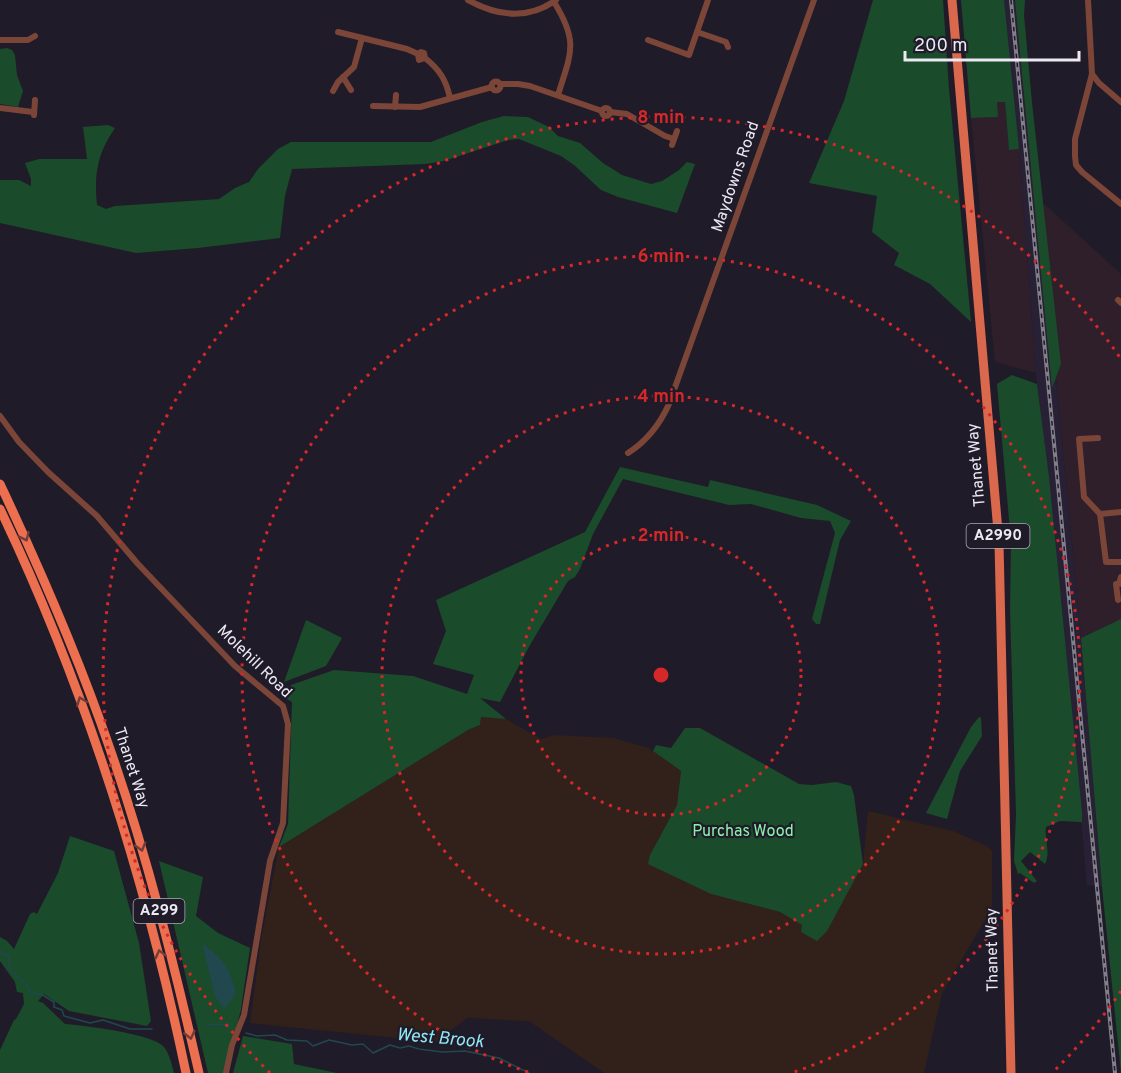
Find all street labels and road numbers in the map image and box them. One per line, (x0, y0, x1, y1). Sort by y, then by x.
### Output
street label: Maydowns Road (708, 119, 764, 235)
street label: Thanet Way (963, 422, 991, 508)
road number: A2990 (966, 524, 1030, 548)
street label: Molehill Road (212, 621, 296, 703)
street label: Thanet Way (108, 725, 154, 811)
road number: A299 (134, 899, 184, 923)
street label: Thanet Way (982, 908, 1004, 992)

